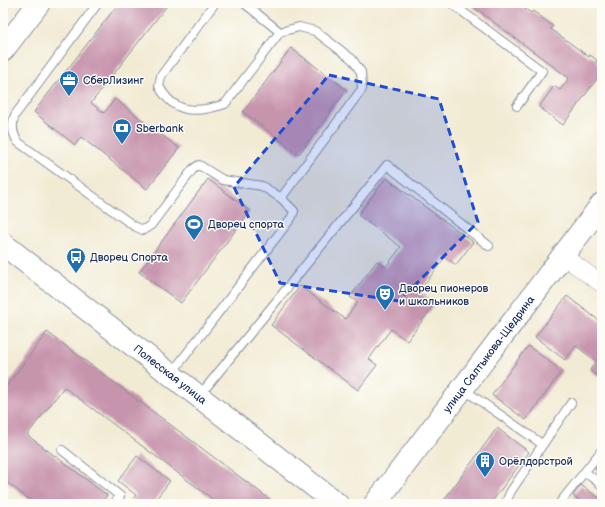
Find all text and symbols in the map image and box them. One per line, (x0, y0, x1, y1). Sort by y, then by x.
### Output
office icon: СберЛизинг (58, 69, 80, 97)
place label: СберЛизинг (83, 74, 145, 87)
bank icon: Sberbank (111, 117, 133, 145)
place label: Sberbank (136, 122, 184, 135)
sports icon: Дворец спорта (183, 213, 205, 241)
place label: Дворец спорта (208, 218, 284, 231)
bus stop icon: Дворец Спорта (65, 246, 87, 274)
place label: Дворец Спорта (90, 251, 168, 264)
place label: Дворец пионеров и школьников (399, 282, 489, 308)
theatre icon: Дворец пионеров и школьников (374, 283, 396, 311)
street label: улица Салтыкова-Щедрина (440, 293, 538, 415)
street label: Полесская улица (131, 342, 209, 407)
building icon: Орёлдорстрой (474, 450, 496, 478)
place label: Орёлдорстрой (499, 455, 573, 468)

